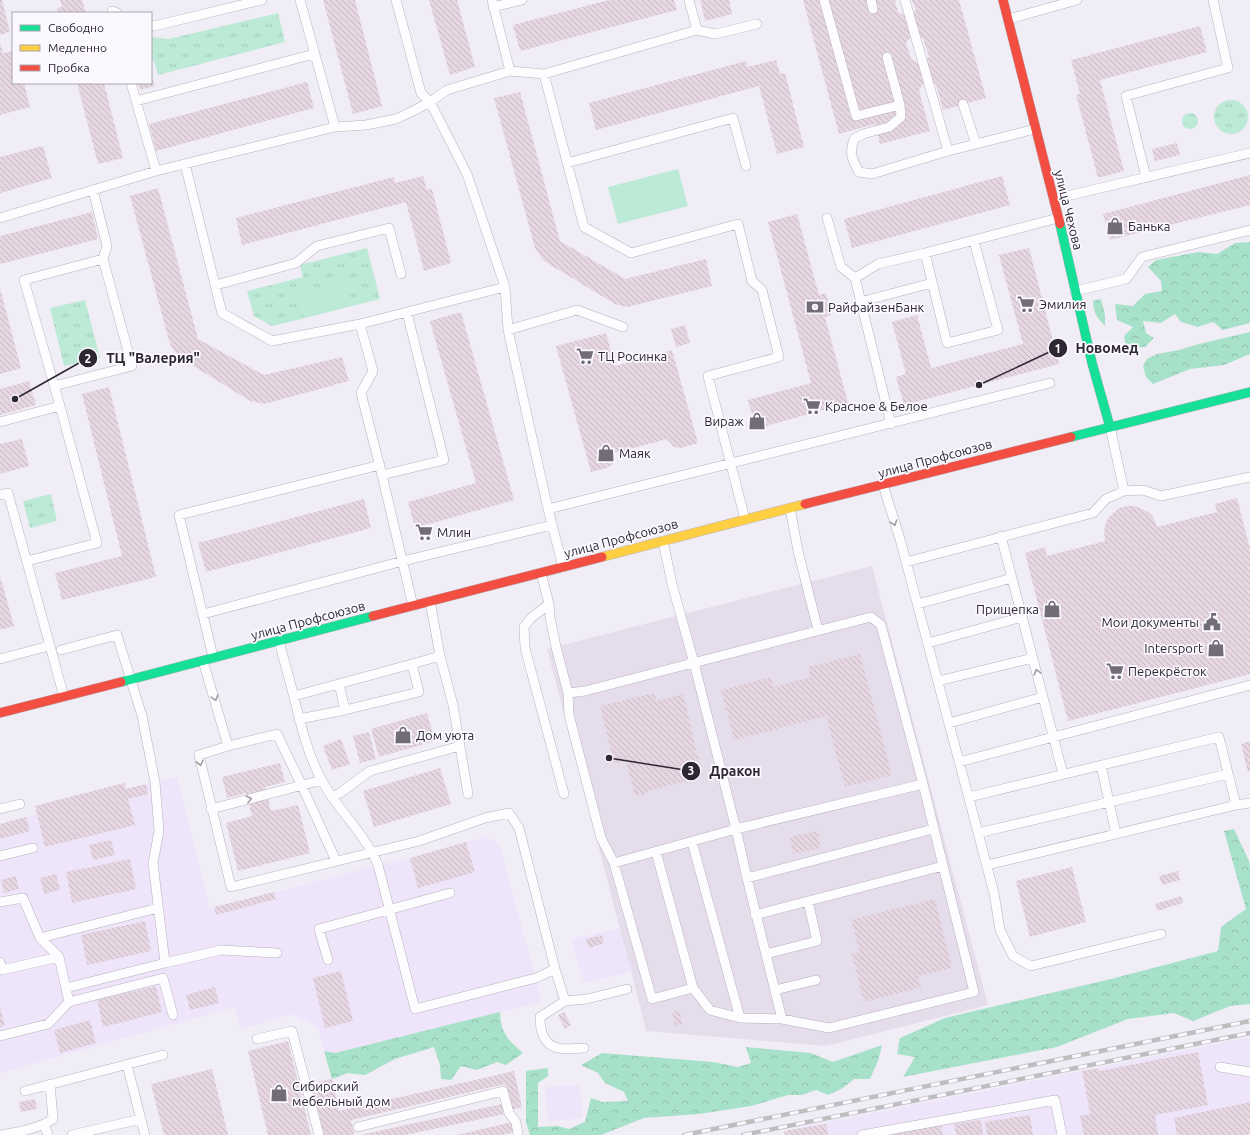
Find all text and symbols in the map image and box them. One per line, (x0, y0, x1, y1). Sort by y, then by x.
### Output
legend (12, 12, 152, 84)
text: Свободно (48, 21, 104, 34)
text: Медленно (48, 41, 107, 54)
text: Пробка (48, 61, 90, 74)
street label: улица Чехова (1052, 169, 1086, 251)
shop icon: Банька (1105, 216, 1125, 236)
place label: Банька (1128, 219, 1170, 233)
supermarket icon: Эмилия (1016, 294, 1036, 314)
bank icon: РайфайзенБанк (805, 297, 825, 317)
place label: Эмилия (1039, 297, 1086, 311)
place label: РайфайзенБанк (828, 300, 925, 314)
callout: Новомед (1048, 335, 1147, 361)
text: Новомед (1076, 340, 1139, 356)
text: 1 (1055, 342, 1061, 355)
callout: ТЦ "Валерия" (78, 345, 208, 371)
supermarket icon: ТЦ Росинка (575, 346, 595, 366)
place label: ТЦ Росинка (598, 349, 667, 363)
text: ТЦ "Валерия" (106, 350, 200, 366)
text: 2 (85, 352, 92, 365)
supermarket icon: Красное & Белое (802, 396, 822, 416)
place label: Красное & Белое (825, 399, 928, 413)
shop icon: Вираж (747, 411, 767, 431)
place label: Вираж (704, 414, 744, 428)
street label: улица Профсоюзов (876, 436, 994, 480)
shop icon: Маяк (596, 443, 616, 463)
place label: Маяк (619, 446, 651, 460)
street label: улица Профсоюзов (562, 516, 680, 560)
one-way arrow (889, 519, 898, 526)
supermarket icon: Млин (414, 522, 434, 542)
place label: Млин (437, 525, 471, 539)
street label: улица Профсоюзов (249, 598, 367, 642)
shop icon: Прищепка (1042, 599, 1062, 619)
place label: Прищепка (976, 602, 1039, 616)
public building icon: Мои документы (1202, 612, 1222, 632)
place label: Мои документы (1102, 615, 1199, 629)
shop icon: Intersport (1206, 638, 1226, 658)
place label: Intersport (1144, 641, 1203, 655)
supermarket icon: Перекрёсток (1105, 661, 1125, 681)
place label: Перекрёсток (1128, 664, 1207, 678)
one-way arrow (1033, 669, 1041, 675)
one-way arrow (210, 694, 219, 701)
shop icon: Дом уюта (393, 725, 413, 745)
place label: Дом уюта (416, 728, 474, 742)
callout: Дракон (681, 758, 769, 784)
one-way arrow (196, 760, 204, 766)
text: Дракон (709, 763, 761, 779)
text: 3 (688, 764, 694, 777)
one-way arrow (246, 796, 252, 804)
place label: Сибирский мебельный дом (292, 1079, 390, 1108)
shop icon: Сибирский мебельный дом (269, 1083, 289, 1103)

